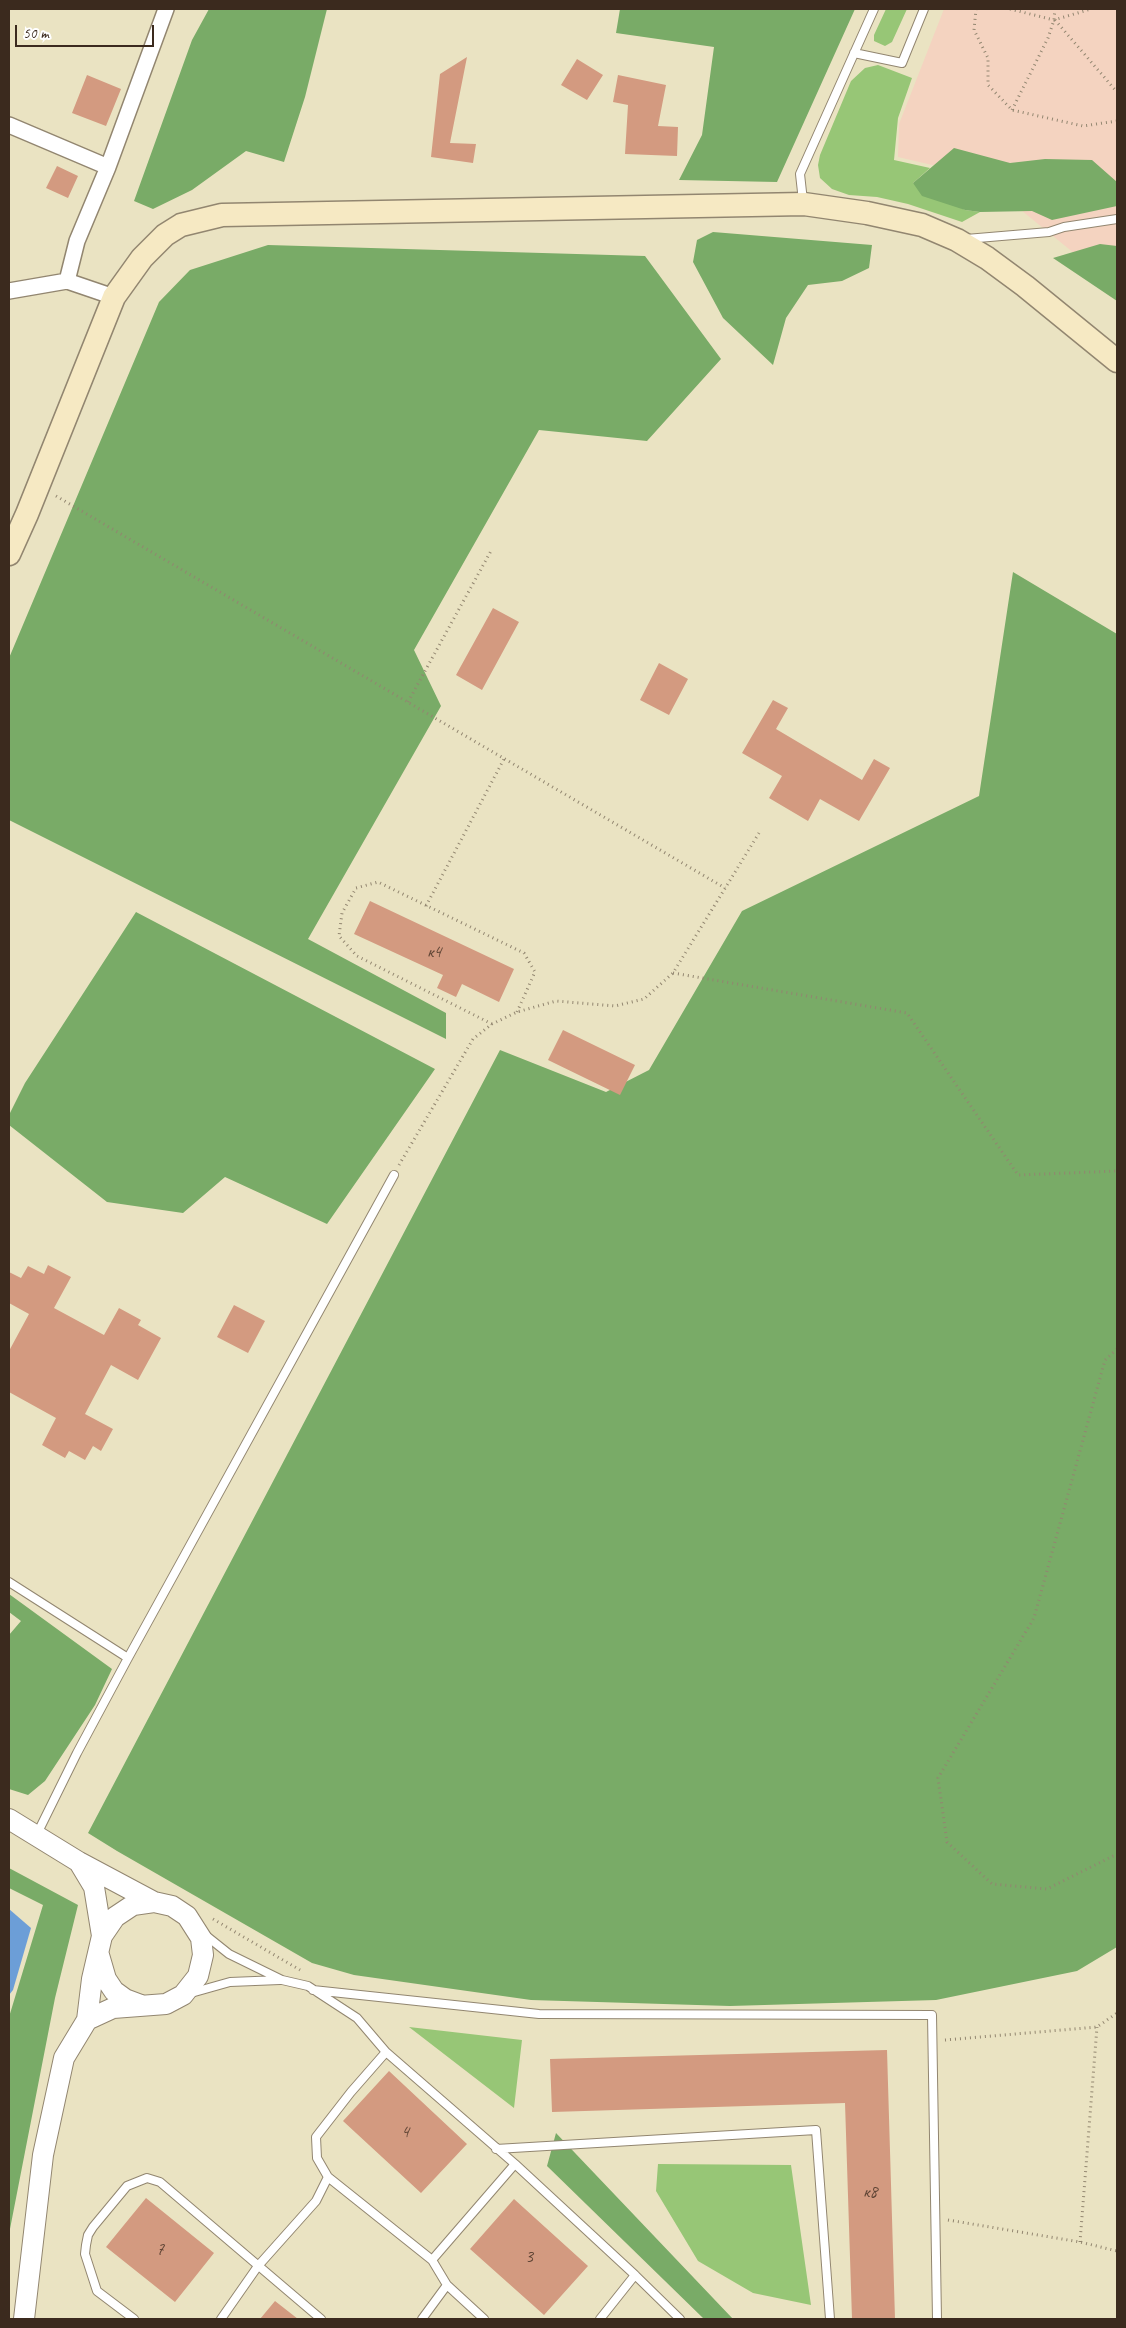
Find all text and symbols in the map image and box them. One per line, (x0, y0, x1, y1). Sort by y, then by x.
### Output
scale bar (18, 15, 156, 47)
text: 50 m (23, 24, 49, 43)
house number: к4 (427, 941, 441, 963)
house number: 4 (401, 2121, 409, 2143)
house number: к8 (863, 2181, 877, 2203)
house number: 7 (156, 2239, 164, 2261)
house number: 3 (525, 2246, 533, 2268)

